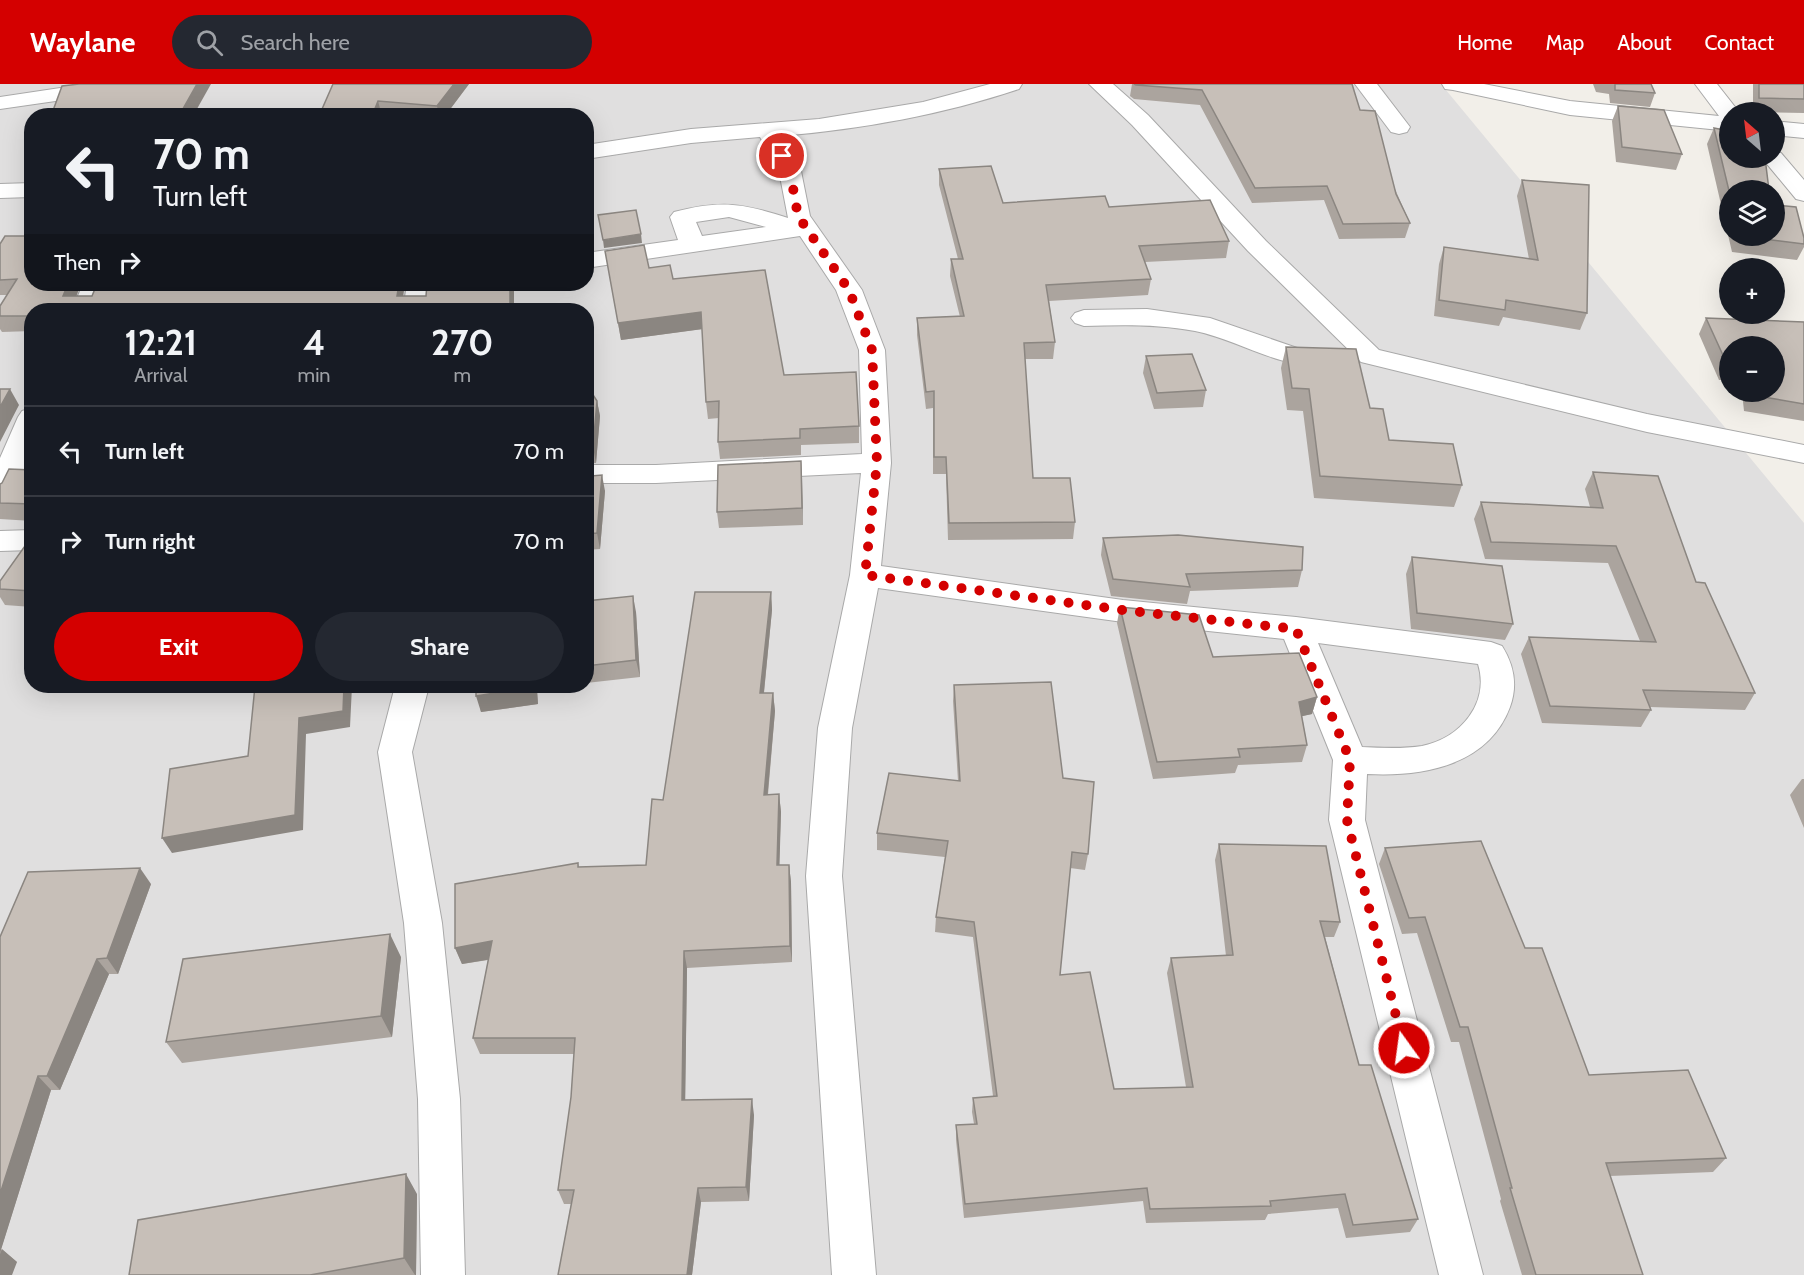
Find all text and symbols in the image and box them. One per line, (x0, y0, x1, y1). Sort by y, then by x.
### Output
search box (172, 15, 592, 69)
text: Waylane (30, 25, 136, 59)
icon: search (193, 26, 226, 59)
text: Search here (241, 29, 350, 56)
text: Home (1457, 30, 1513, 55)
text: Map (1546, 30, 1584, 55)
text: About (1617, 30, 1671, 55)
text: Contact (1704, 30, 1774, 55)
north arrow (1719, 102, 1785, 168)
map controls (1719, 102, 1785, 402)
text: 70 m (153, 128, 250, 180)
pin (756, 130, 807, 181)
icon: left (54, 132, 132, 210)
icon: arrive (765, 139, 798, 172)
text: Turn left (153, 180, 247, 213)
button: layers (1719, 180, 1785, 246)
icon: right (113, 246, 146, 279)
text: Then (54, 249, 101, 276)
button: + (1719, 258, 1785, 324)
text: 12:21 (124, 320, 197, 364)
text: 4 (303, 320, 325, 364)
text: 270 (431, 320, 494, 364)
button: − (1719, 336, 1785, 402)
text: Arrival (134, 363, 187, 387)
text: min (298, 363, 331, 387)
text: m (454, 363, 471, 387)
icon: left (54, 435, 87, 468)
text: Turn left (105, 438, 184, 465)
text: 70 m (514, 438, 564, 465)
icon: right (54, 525, 87, 558)
text: Turn right (105, 528, 195, 555)
text: 70 m (514, 528, 564, 555)
button: Exit (54, 612, 303, 681)
button: Share (315, 612, 564, 681)
position arrow (1372, 1016, 1436, 1080)

